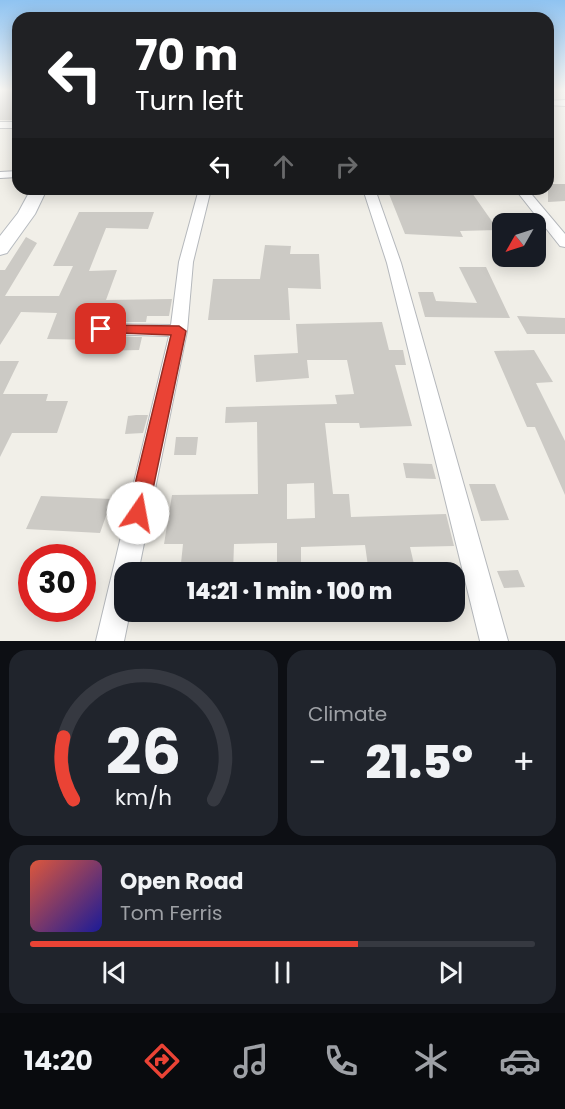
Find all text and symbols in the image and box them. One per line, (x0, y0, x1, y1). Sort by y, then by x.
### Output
text: 70 m (135, 26, 238, 85)
icon: left (36, 36, 114, 114)
text: Turn left (135, 82, 244, 119)
icon: left (204, 150, 237, 183)
icon: ahead (267, 150, 300, 183)
icon: right (330, 150, 363, 183)
north arrow (492, 213, 546, 267)
map controls (492, 213, 546, 267)
pin (75, 303, 126, 354)
icon: arrive (84, 312, 117, 345)
position arrow (106, 481, 170, 545)
speed limit sign: 30 (18, 544, 96, 622)
text: 14:21 · 1 min · 100 m (187, 576, 392, 607)
text: Climate (308, 700, 387, 728)
text: 26 (106, 708, 181, 796)
text: 21.5° (366, 731, 473, 794)
text: − (308, 739, 326, 786)
text: + (512, 739, 535, 786)
text: km/h (115, 782, 172, 813)
text: Open Road (120, 866, 244, 897)
text: Tom Ferris (120, 899, 222, 927)
icon: previous (98, 956, 131, 989)
icon: pause (266, 956, 299, 989)
icon: next (434, 956, 467, 989)
icon: directions (141, 1040, 183, 1082)
icon: music (230, 1040, 272, 1082)
icon: phone (320, 1040, 362, 1082)
icon: climate (410, 1040, 452, 1082)
icon: car (499, 1040, 541, 1082)
text: 14:20 (24, 1042, 93, 1079)

